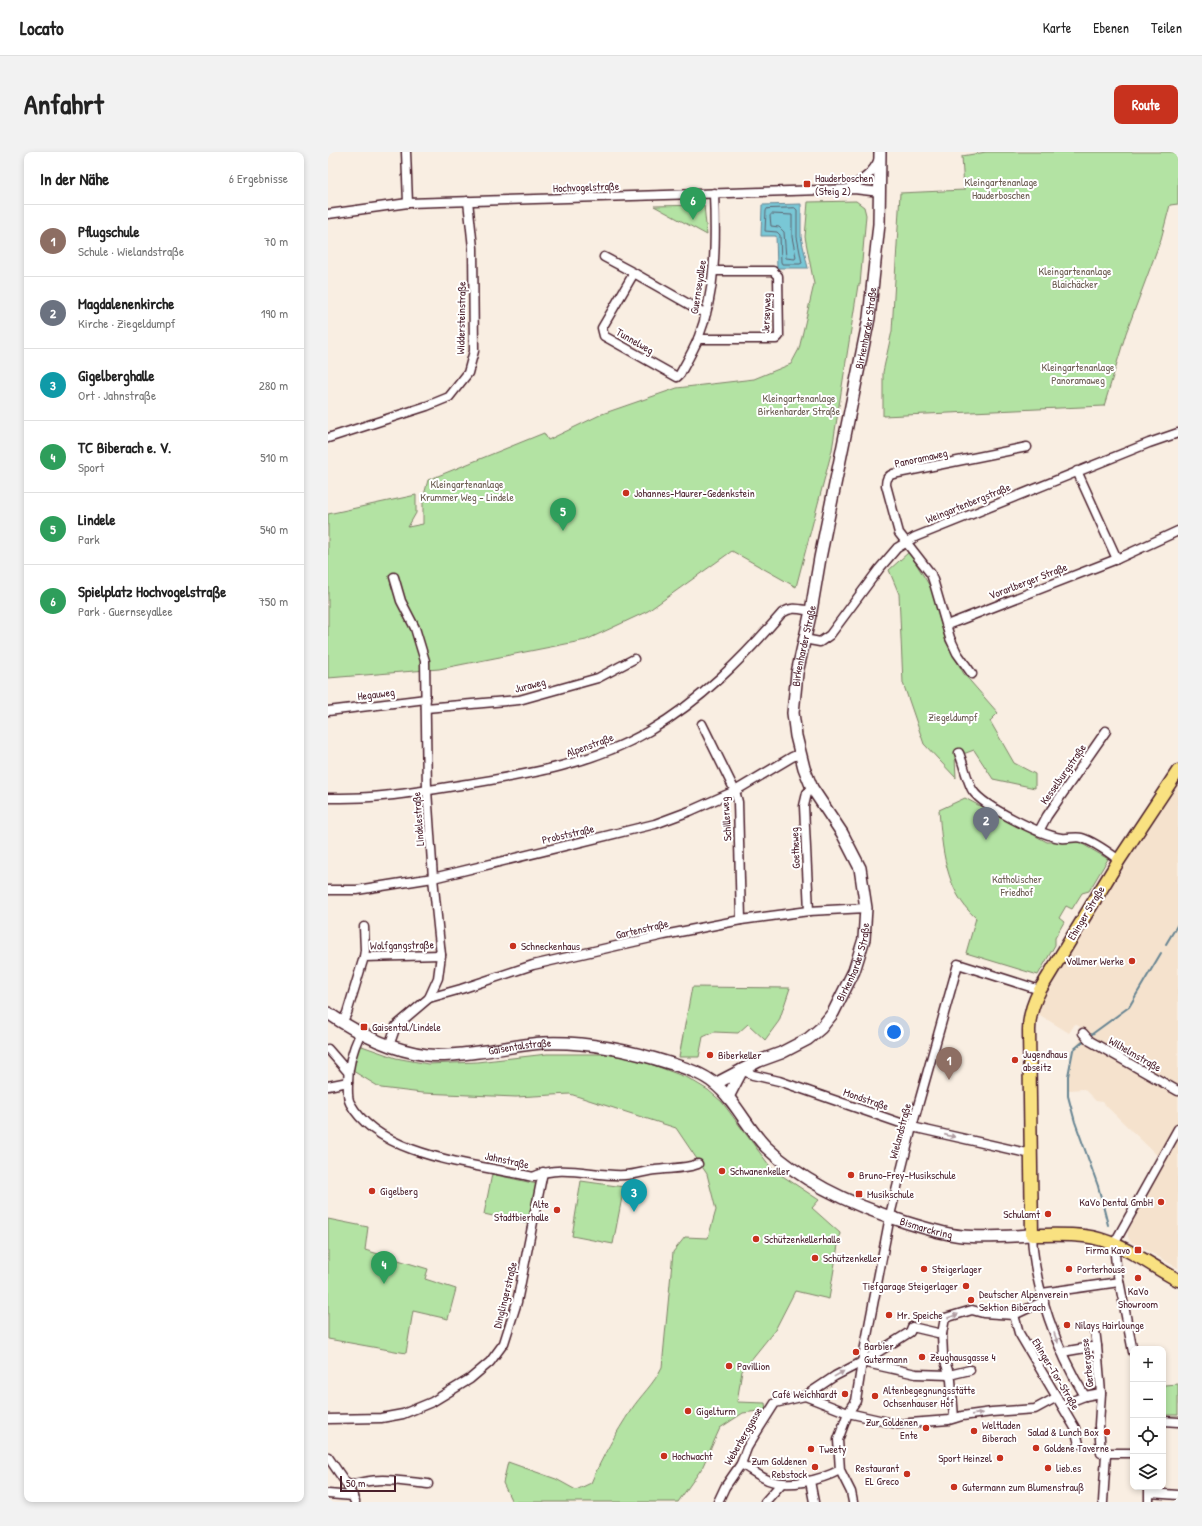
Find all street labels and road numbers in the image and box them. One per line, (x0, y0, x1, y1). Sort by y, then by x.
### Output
street label: Hochvogelstraße (553, 179, 620, 195)
street label: Guernseyallee (687, 258, 709, 315)
street label: Widdersteinstraße (453, 281, 469, 355)
street label: Birkenharder Straße (852, 286, 879, 370)
street label: Jerseyweg (758, 293, 774, 333)
street label: Tunnelweg (614, 325, 656, 357)
street label: Panoramaweg (893, 446, 949, 470)
street label: Weingartenbergstraße (924, 479, 1013, 526)
street label: Vorarlberger Straße (987, 559, 1070, 602)
street label: Birkenharder Straße (789, 604, 819, 687)
street label: Juraweg (513, 674, 547, 696)
street label: Hegauweg (357, 685, 396, 703)
street label: Alpenstraße (565, 730, 616, 760)
street label: Kesselburgstraße (1037, 741, 1089, 807)
street label: Lindelestraße (409, 791, 427, 847)
street label: Schillerweg (717, 796, 735, 841)
street label: Probststraße (540, 821, 596, 847)
street label: Goetheweg (787, 827, 803, 869)
street label: Ehinger Straße (1064, 883, 1108, 943)
street label: Gartenstraße (614, 916, 670, 942)
street label: Birkenharder Straße (833, 922, 872, 1004)
street label: Wolfgangstraße (370, 937, 435, 953)
street label: Wilhelmstraße (1106, 1033, 1164, 1075)
street label: Gaisentalstraße (487, 1036, 552, 1058)
street label: Mondstraße (841, 1085, 891, 1113)
street label: Wielandstraße (886, 1101, 914, 1160)
street label: Jahnstraße (484, 1149, 531, 1172)
street label: Bismarckring (898, 1214, 954, 1242)
street label: Dinglingerstraße (490, 1260, 520, 1330)
street label: Ehinger-Tor-Straße (1029, 1336, 1083, 1413)
street label: Gerbergasse (1077, 1337, 1097, 1388)
street label: Weberberggasse (721, 1404, 765, 1467)

